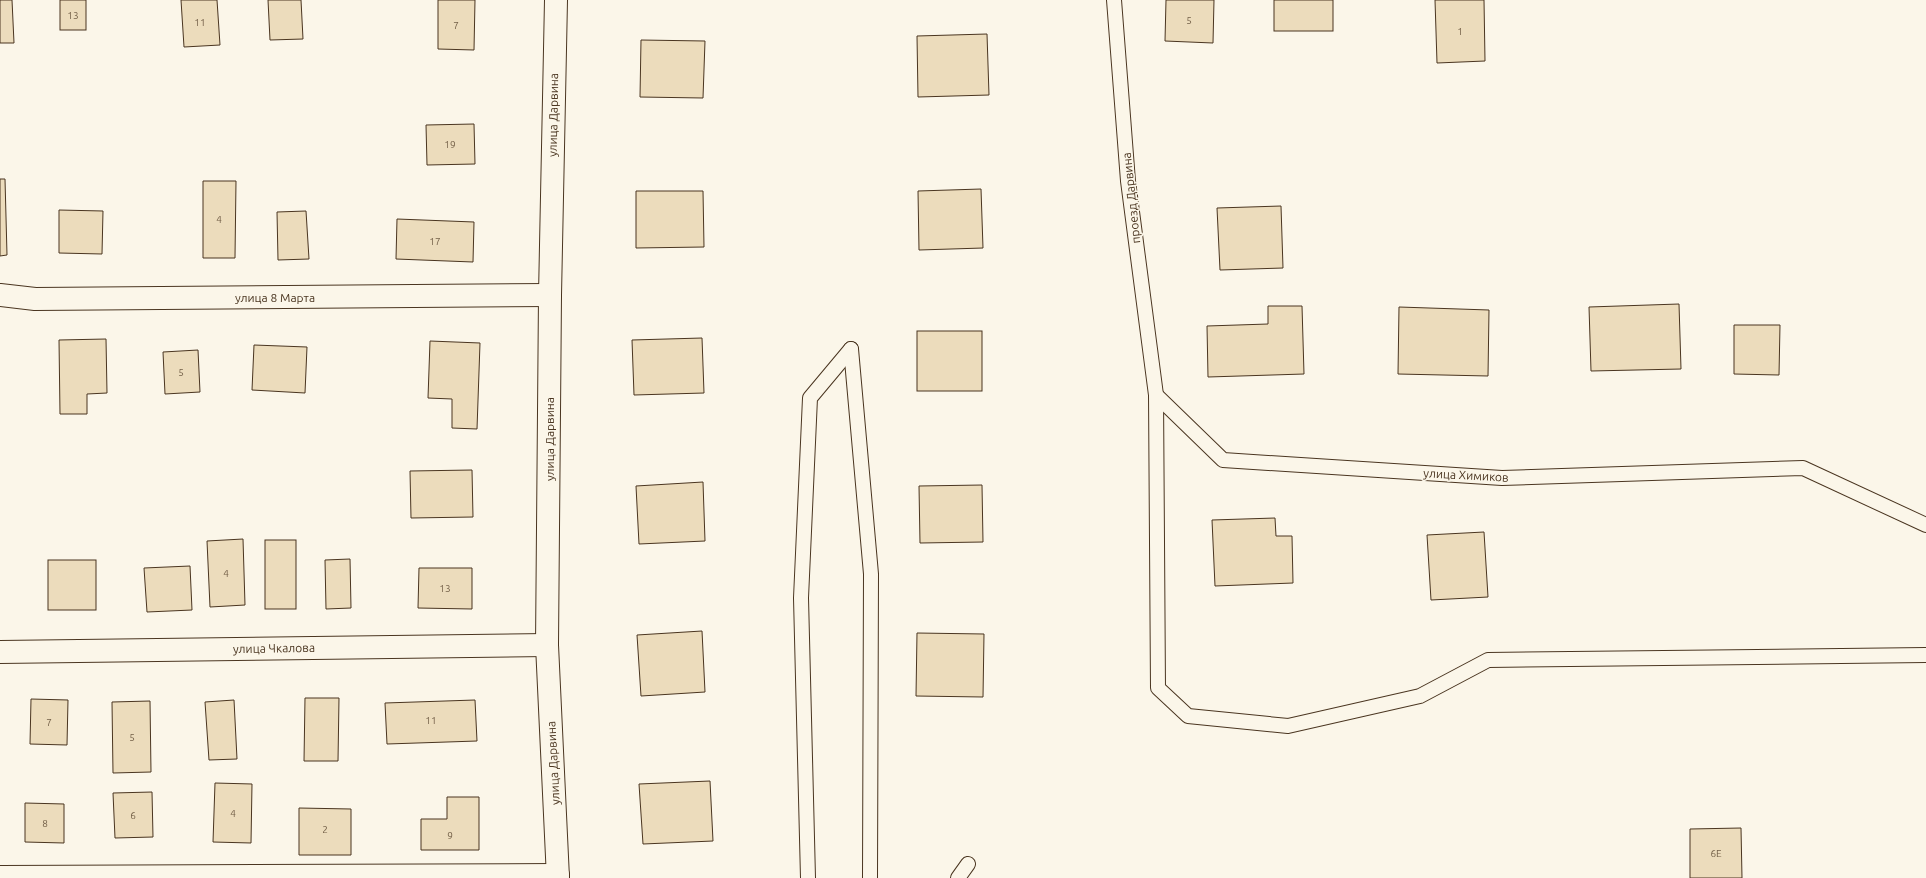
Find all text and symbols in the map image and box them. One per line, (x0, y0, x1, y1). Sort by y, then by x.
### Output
house number: 13 (67, 10, 79, 21)
house number: 5 (1186, 15, 1192, 26)
house number: 11 (194, 17, 206, 28)
house number: 7 (453, 20, 459, 31)
house number: 1 (1457, 26, 1463, 37)
street label: улица Дарвина (546, 73, 560, 157)
house number: 19 (444, 139, 456, 150)
street label: проезд Дарвина (1120, 152, 1142, 244)
house number: 4 (216, 214, 222, 225)
house number: 17 (429, 236, 441, 247)
street label: улица 8 Марта (235, 291, 315, 304)
house number: 5 (178, 367, 184, 378)
street label: улица Дарвина (543, 397, 556, 481)
street label: улица Химиков (1423, 466, 1509, 484)
house number: 4 (223, 568, 229, 579)
house number: 13 (439, 583, 451, 594)
street label: улица Чкалова (233, 641, 315, 655)
house number: 11 (425, 715, 437, 726)
house number: 7 (46, 717, 52, 728)
street label: улица Дарвина (544, 721, 562, 805)
house number: 5 (129, 732, 135, 743)
house number: 4 (230, 808, 236, 819)
house number: 6 (130, 810, 136, 821)
house number: 8 (42, 818, 48, 829)
house number: 2 (322, 824, 328, 835)
house number: 9 (447, 830, 453, 841)
house number: 6Е (1710, 848, 1722, 859)

